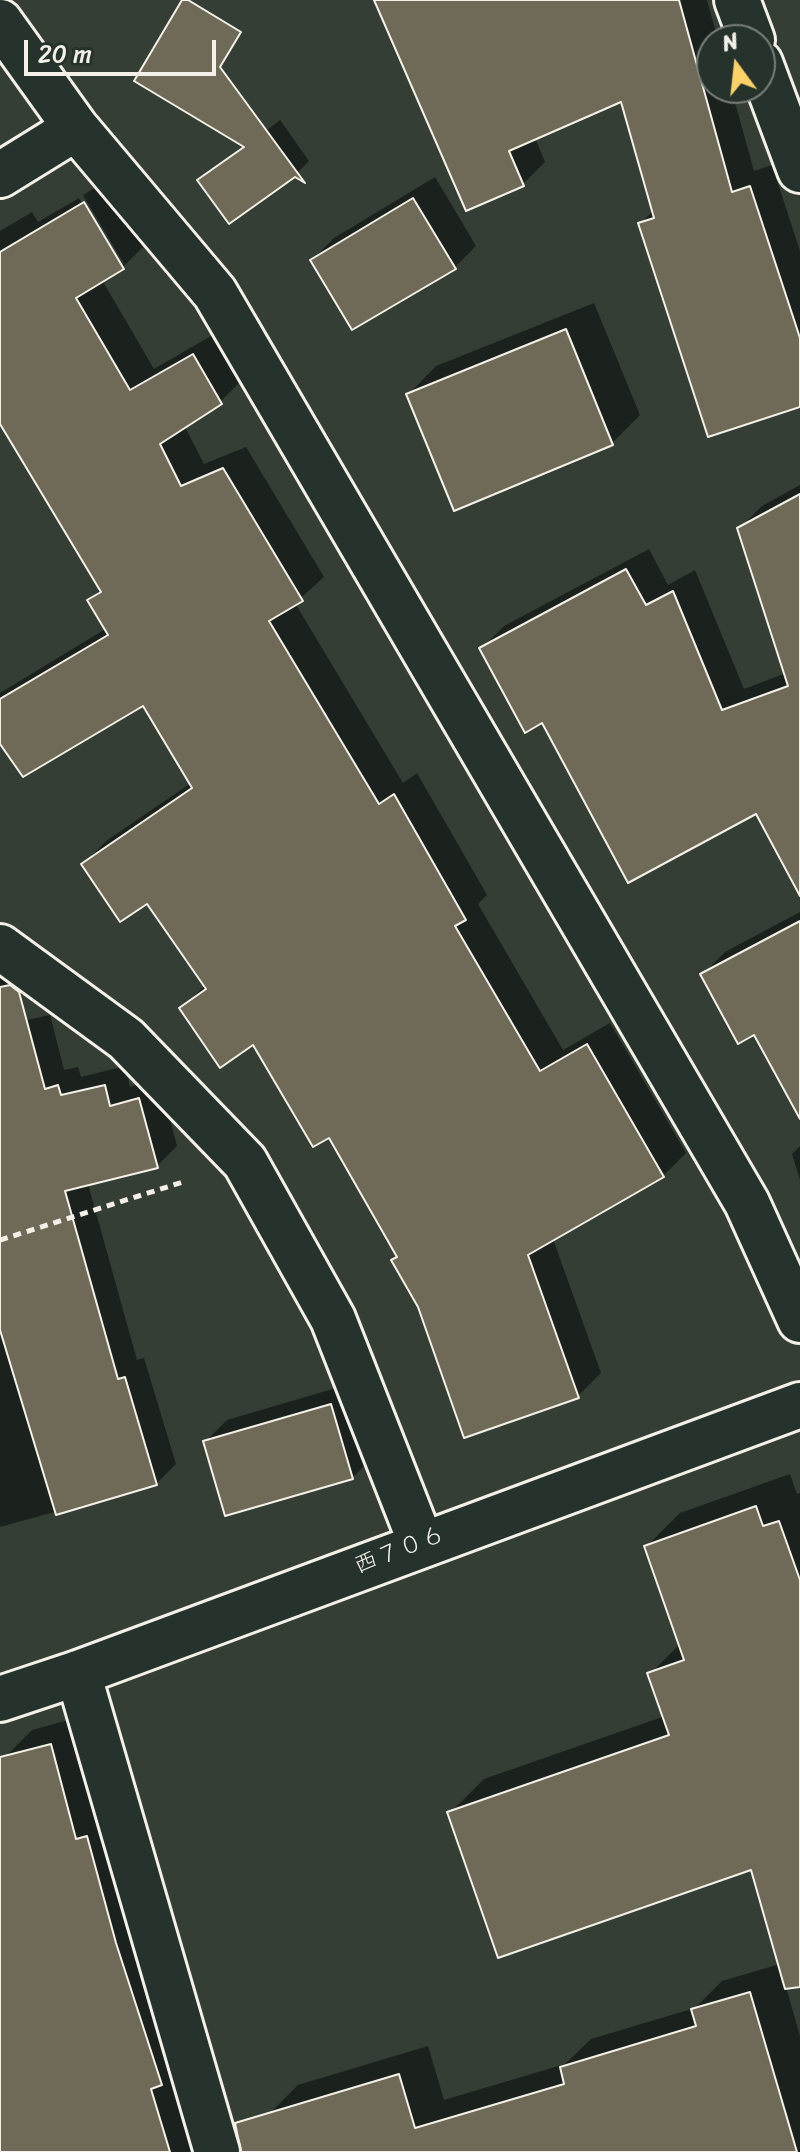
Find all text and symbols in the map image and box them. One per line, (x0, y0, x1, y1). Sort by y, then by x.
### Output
text: N (718, 21, 743, 63)
scale bar (28, 24, 220, 74)
north arrow (696, 24, 776, 104)
text: 20 m (38, 33, 92, 75)
street label: 西７０６ (350, 1520, 450, 1582)

